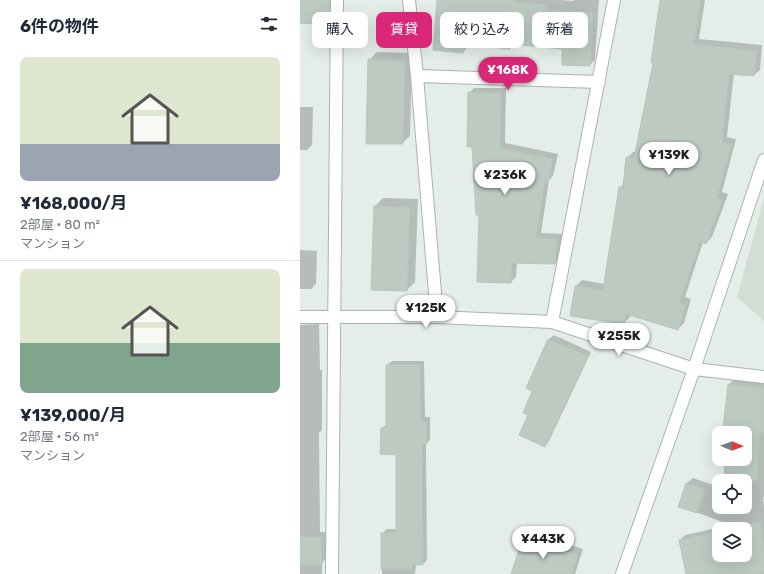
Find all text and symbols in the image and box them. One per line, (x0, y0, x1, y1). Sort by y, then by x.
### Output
chip: 購入 (312, 12, 368, 48)
chip: 賃貸 (376, 12, 432, 48)
chip: 絞り込み (440, 12, 524, 48)
chip: 新着 (532, 12, 588, 48)
icon: filters (258, 13, 280, 35)
text: 6件の物件 (20, 16, 99, 36)
pin: ¥168K (480, 57, 536, 91)
text: ¥168K (487, 62, 529, 77)
icon: home (114, 83, 186, 155)
pin: ¥139K (641, 142, 697, 176)
text: ¥139K (649, 147, 689, 162)
pin: ¥236K (477, 162, 533, 196)
text: ¥236K (483, 167, 527, 182)
text: ¥168,000/月 (20, 193, 128, 213)
text: 2部屋 · 80 m² (20, 217, 100, 232)
text: マンション (20, 236, 85, 251)
icon: home (114, 295, 186, 367)
pin: ¥125K (398, 295, 454, 329)
text: ¥125K (406, 300, 446, 315)
pin: ¥255K (591, 323, 647, 357)
text: ¥255K (598, 328, 640, 343)
text: ¥139,000/月 (20, 405, 126, 425)
north arrow (712, 426, 752, 466)
map controls (712, 426, 752, 562)
text: 2部屋 · 56 m² (20, 429, 99, 444)
text: マンション (20, 448, 85, 463)
button: locate (712, 474, 752, 514)
button: layers (712, 522, 752, 562)
pin: ¥443K (515, 526, 571, 560)
text: ¥443K (521, 531, 565, 546)

